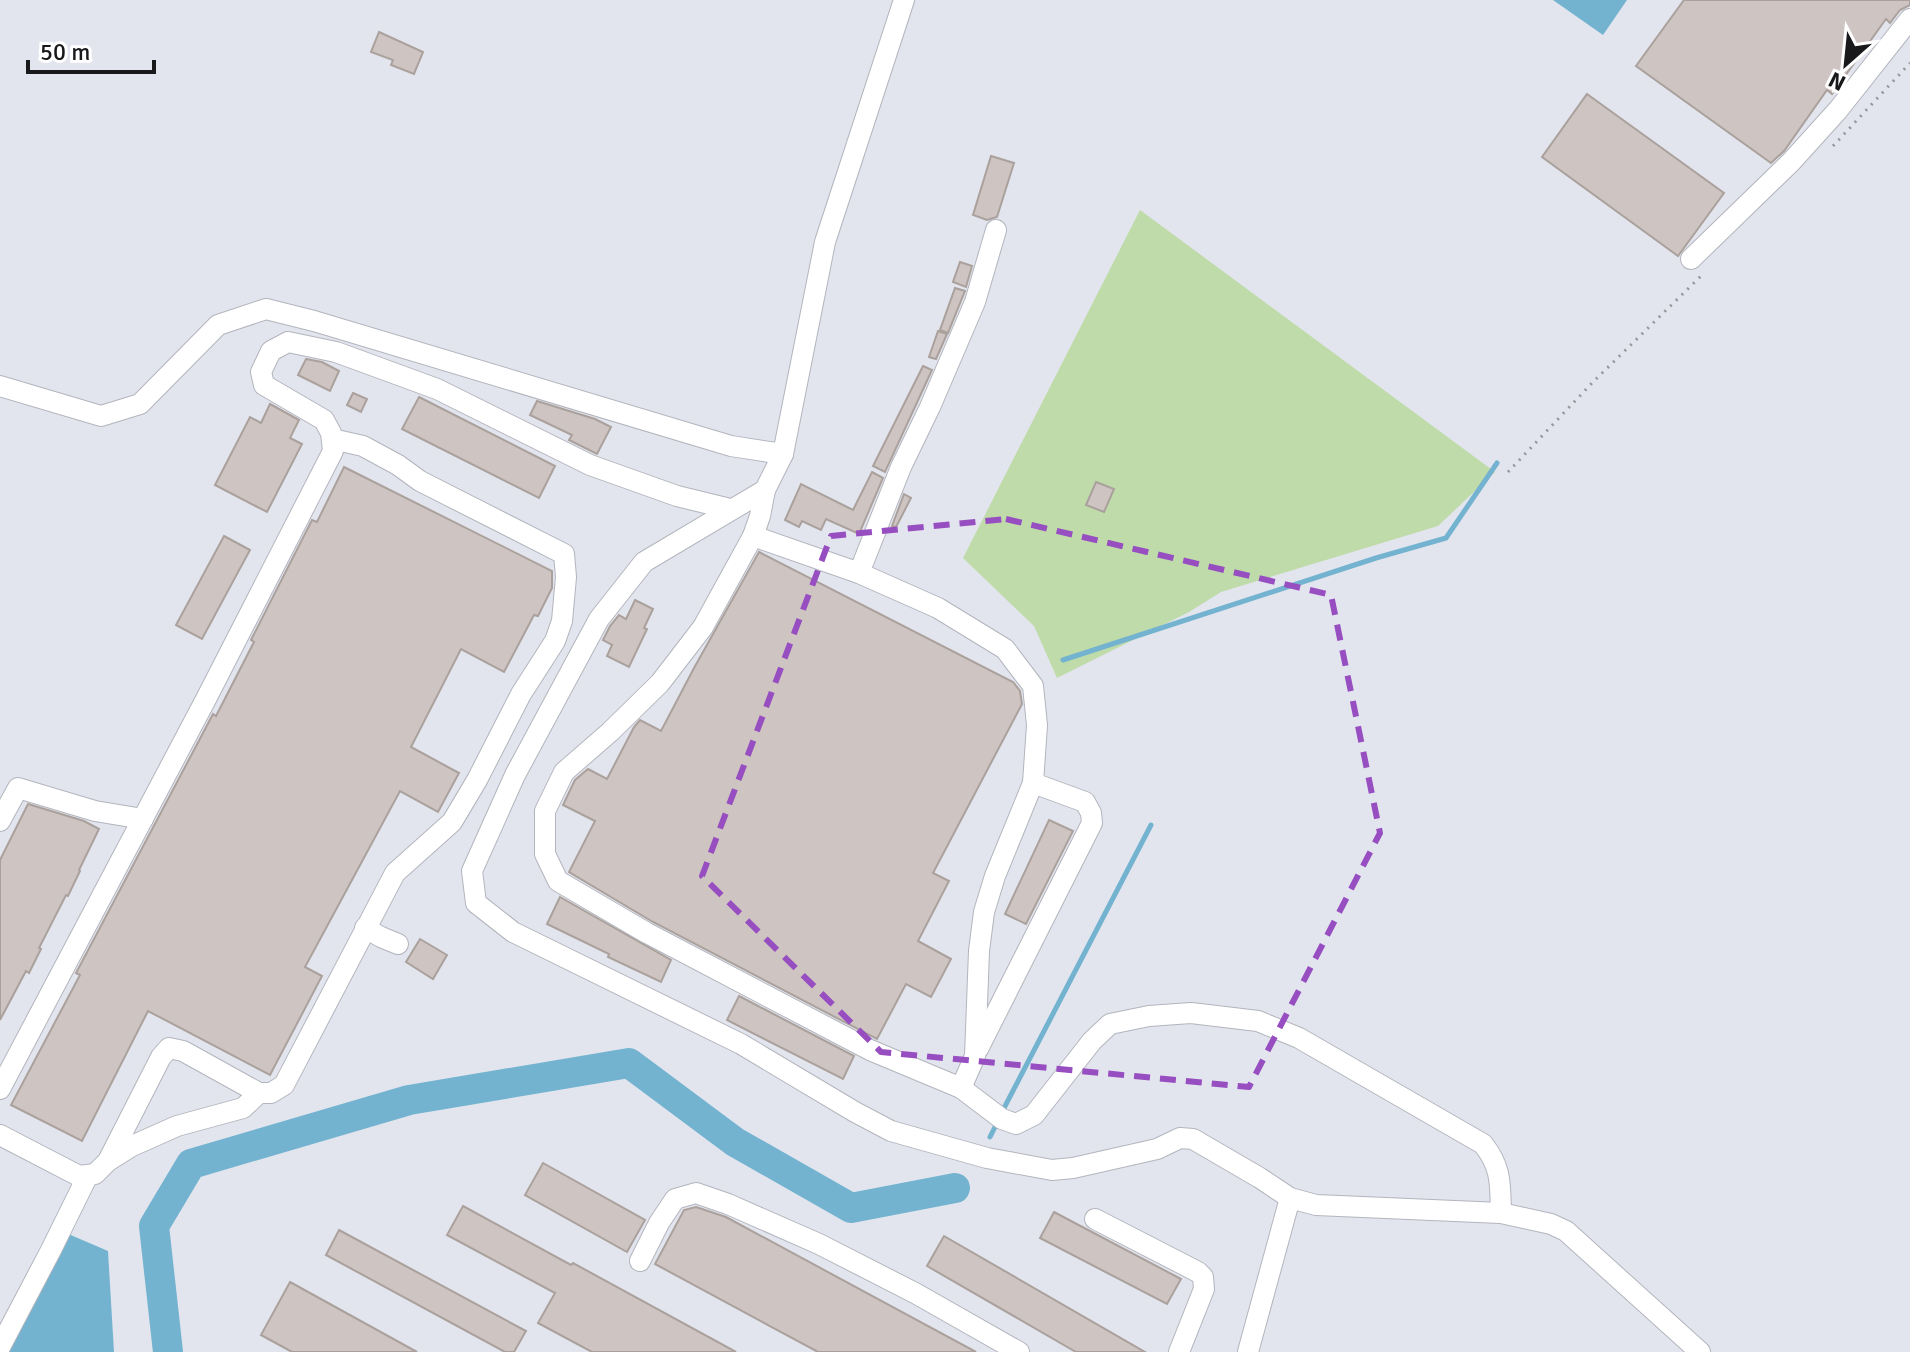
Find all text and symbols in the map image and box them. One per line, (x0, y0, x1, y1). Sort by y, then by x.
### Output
scale bar (28, 24, 154, 74)
north arrow (1806, 24, 1886, 104)
text: 50 m (40, 37, 90, 67)
text: N (1824, 66, 1850, 97)

